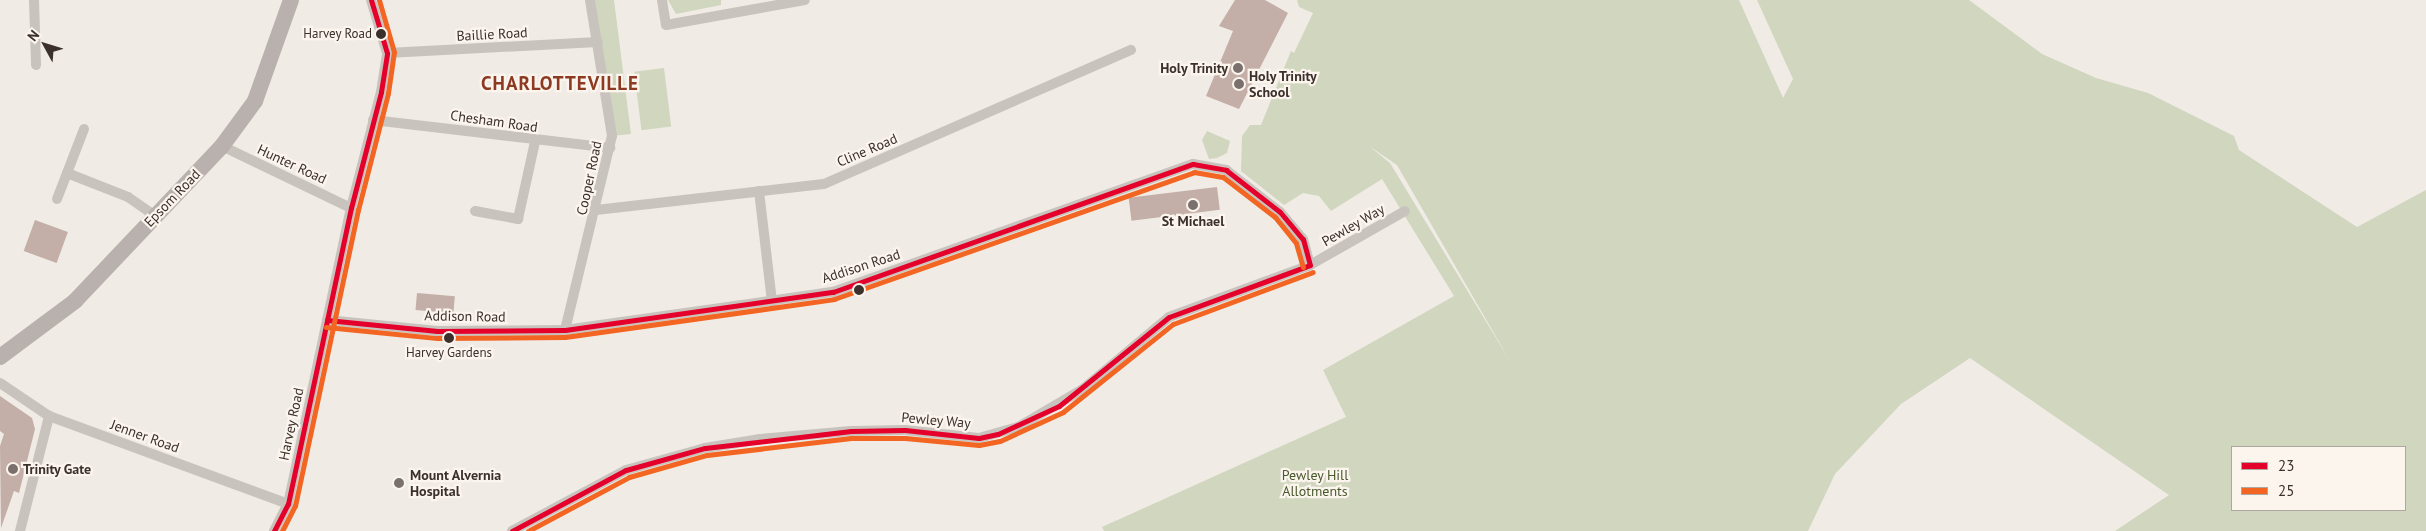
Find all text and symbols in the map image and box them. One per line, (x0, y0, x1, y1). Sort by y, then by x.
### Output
north arrow (20, 20, 70, 70)
street label: Baillie Road (456, 24, 528, 44)
text: N (23, 26, 43, 45)
place label: Harvey Road (303, 26, 372, 42)
marker: Harvey Road (376, 29, 386, 39)
place label: Holy Trinity (1159, 60, 1228, 76)
marker: Holy Trinity (1232, 62, 1244, 74)
place label: Holy Trinity School (1249, 68, 1318, 100)
district label: CHARLOTTEVILLE (479, 73, 641, 95)
marker: Holy Trinity School (1233, 78, 1245, 90)
street label: Chesham Road (449, 107, 539, 135)
street label: Cline Road (834, 130, 900, 170)
street label: Cooper Road (573, 139, 605, 217)
street label: Hunter Road (255, 141, 329, 187)
street label: Epsom Road (141, 166, 203, 230)
marker: St Michael (1187, 199, 1199, 211)
street label: Pewley Way (1318, 200, 1388, 250)
place label: St Michael (1162, 213, 1224, 229)
street label: Addison Road (820, 245, 902, 287)
unlabelled marker (854, 285, 864, 295)
street label: Addison Road (424, 307, 506, 325)
marker: Harvey Gardens (444, 333, 454, 343)
place label: Harvey Gardens (406, 345, 492, 361)
street label: Harvey Road (275, 386, 307, 462)
street label: Pewley Way (900, 409, 972, 431)
street label: Jenner Road (108, 416, 182, 456)
legend (2231, 446, 2406, 511)
text: 23 (2278, 456, 2294, 475)
place label: Trinity Gate (23, 461, 92, 477)
marker: Trinity Gate (7, 463, 19, 475)
place label: Mount Alvernia Hospital (410, 467, 502, 500)
park label: Pewley Hill Allotments (1281, 467, 1349, 500)
marker: Mount Alvernia Hospital (392, 476, 406, 490)
text: 25 (2278, 481, 2294, 500)

